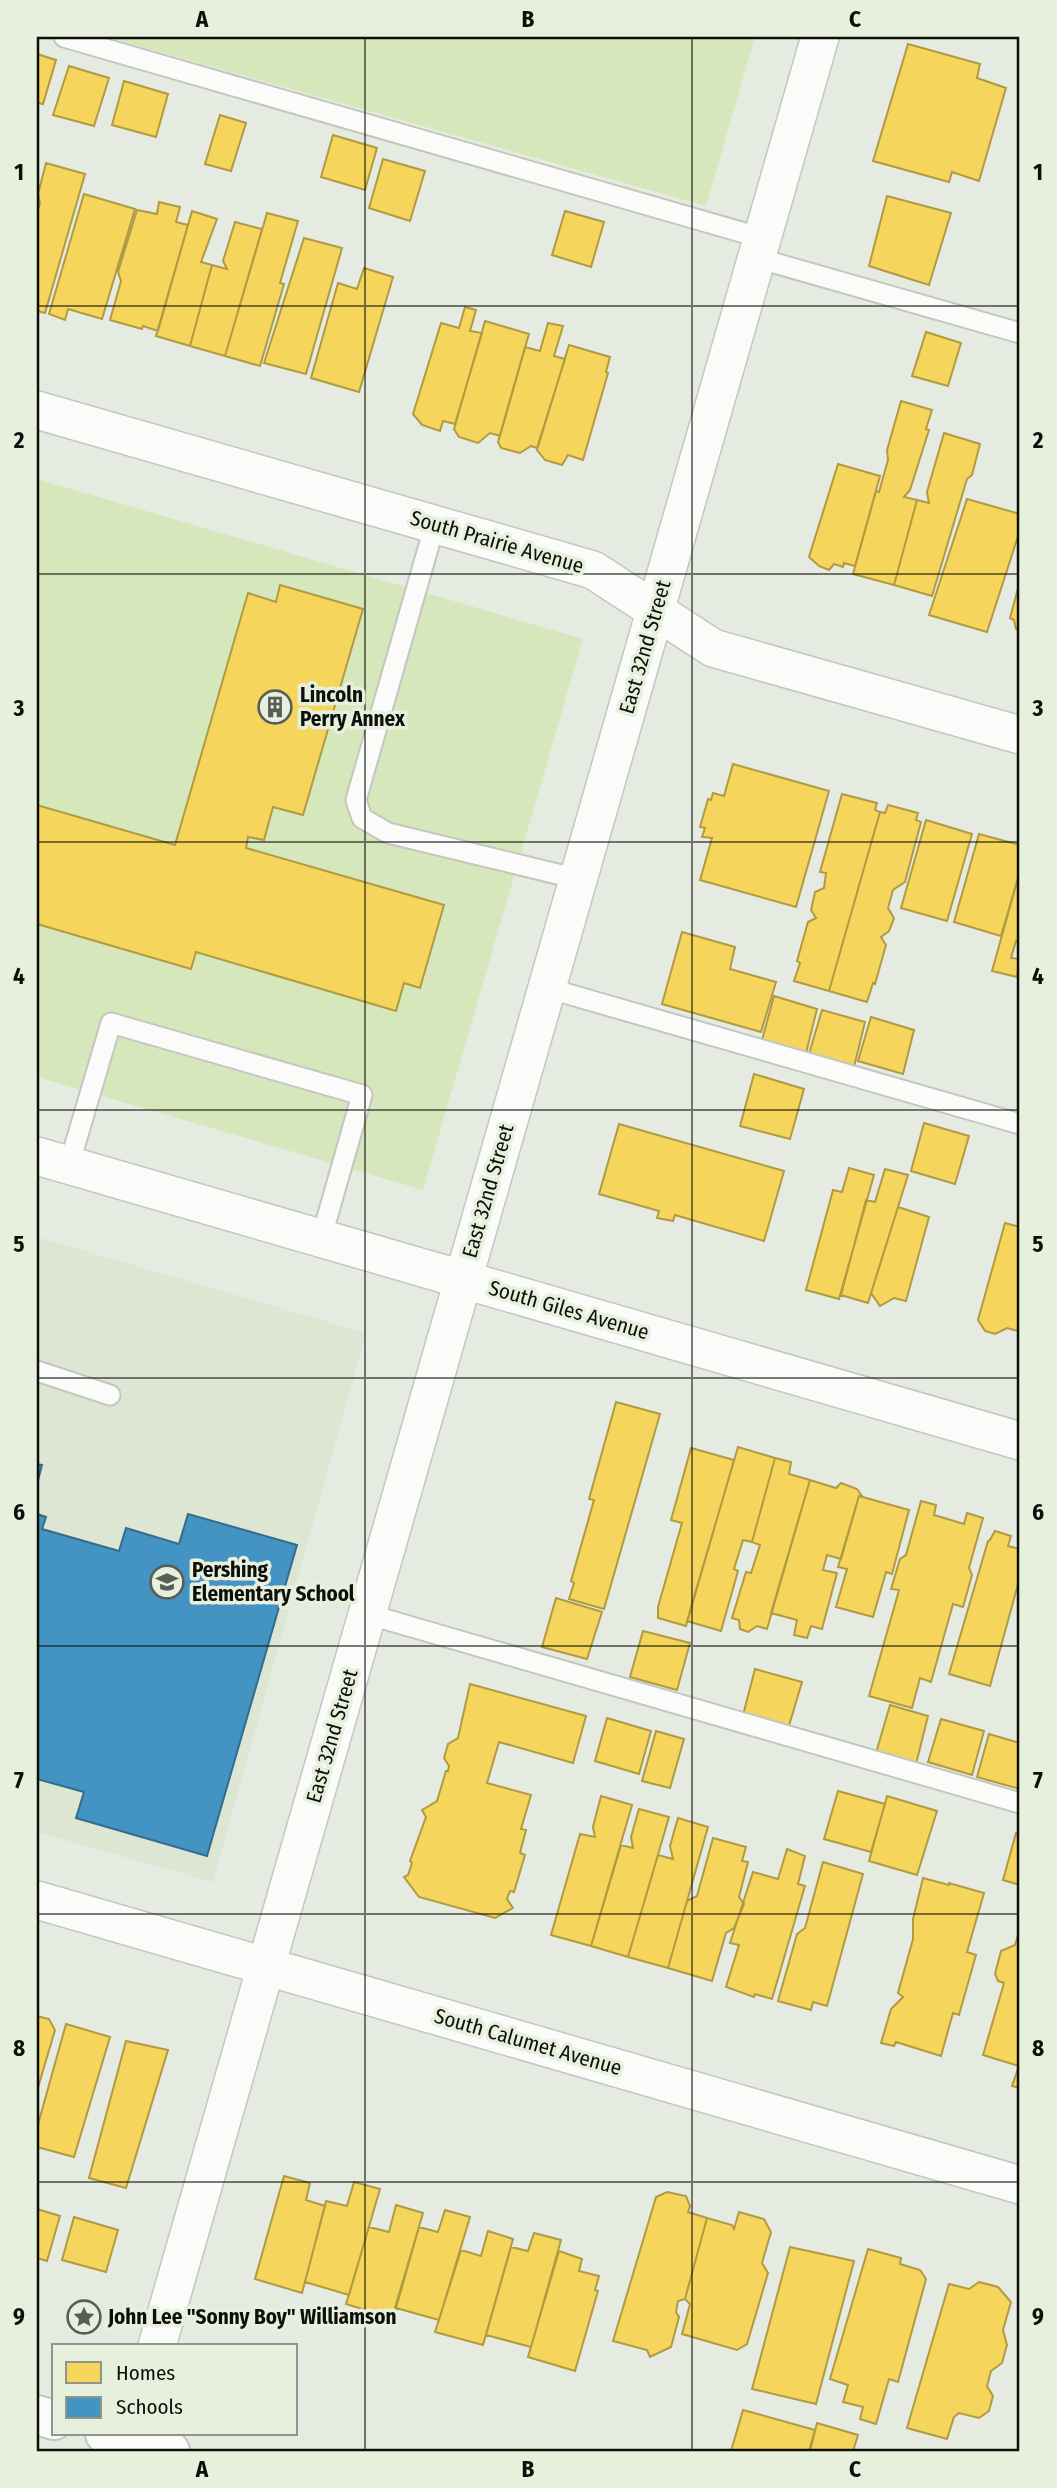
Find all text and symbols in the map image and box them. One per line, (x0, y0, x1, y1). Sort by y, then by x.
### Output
text: A (195, 5, 209, 33)
text: B (522, 5, 535, 33)
text: C (849, 5, 861, 33)
text: 1 (14, 158, 24, 186)
text: 1 (1033, 158, 1043, 186)
text: 2 (13, 426, 25, 454)
text: 2 (1032, 426, 1044, 454)
street label: South Prairie Avenue (407, 505, 587, 579)
street label: East 32nd Street (613, 577, 677, 717)
place label: Lincoln Perry Annex (300, 682, 406, 732)
building icon: Lincoln Perry Annex (256, 688, 294, 726)
text: 3 (13, 694, 25, 722)
text: 3 (1032, 694, 1044, 722)
text: 4 (13, 962, 25, 990)
text: 4 (1032, 962, 1044, 990)
street label: East 32nd Street (456, 1121, 520, 1261)
text: 5 (13, 1230, 25, 1258)
text: 5 (1032, 1230, 1044, 1258)
street label: South Giles Avenue (486, 1275, 652, 1345)
text: 6 (13, 1498, 25, 1526)
text: 6 (1032, 1498, 1044, 1526)
place label: Pershing Elementary School (192, 1557, 355, 1607)
school or university icon: Pershing Elementary School (148, 1563, 186, 1601)
street label: East 32nd Street (300, 1666, 364, 1806)
text: 7 (14, 1766, 24, 1794)
text: 7 (1033, 1766, 1043, 1794)
street label: South Calumet Avenue (431, 2003, 625, 2081)
text: 8 (13, 2034, 25, 2062)
text: 8 (1032, 2034, 1044, 2062)
place icon: John Lee "Sonny Boy" Williamson (65, 2298, 103, 2336)
text: 9 (13, 2302, 25, 2330)
text: 9 (1032, 2302, 1044, 2330)
place label: John Lee "Sonny Boy" Williamson (107, 2304, 396, 2330)
legend (52, 2344, 298, 2436)
text: Homes (116, 2360, 175, 2386)
text: Schools (116, 2394, 183, 2420)
text: A (195, 2455, 209, 2483)
text: B (522, 2455, 535, 2483)
text: C (849, 2455, 861, 2483)

